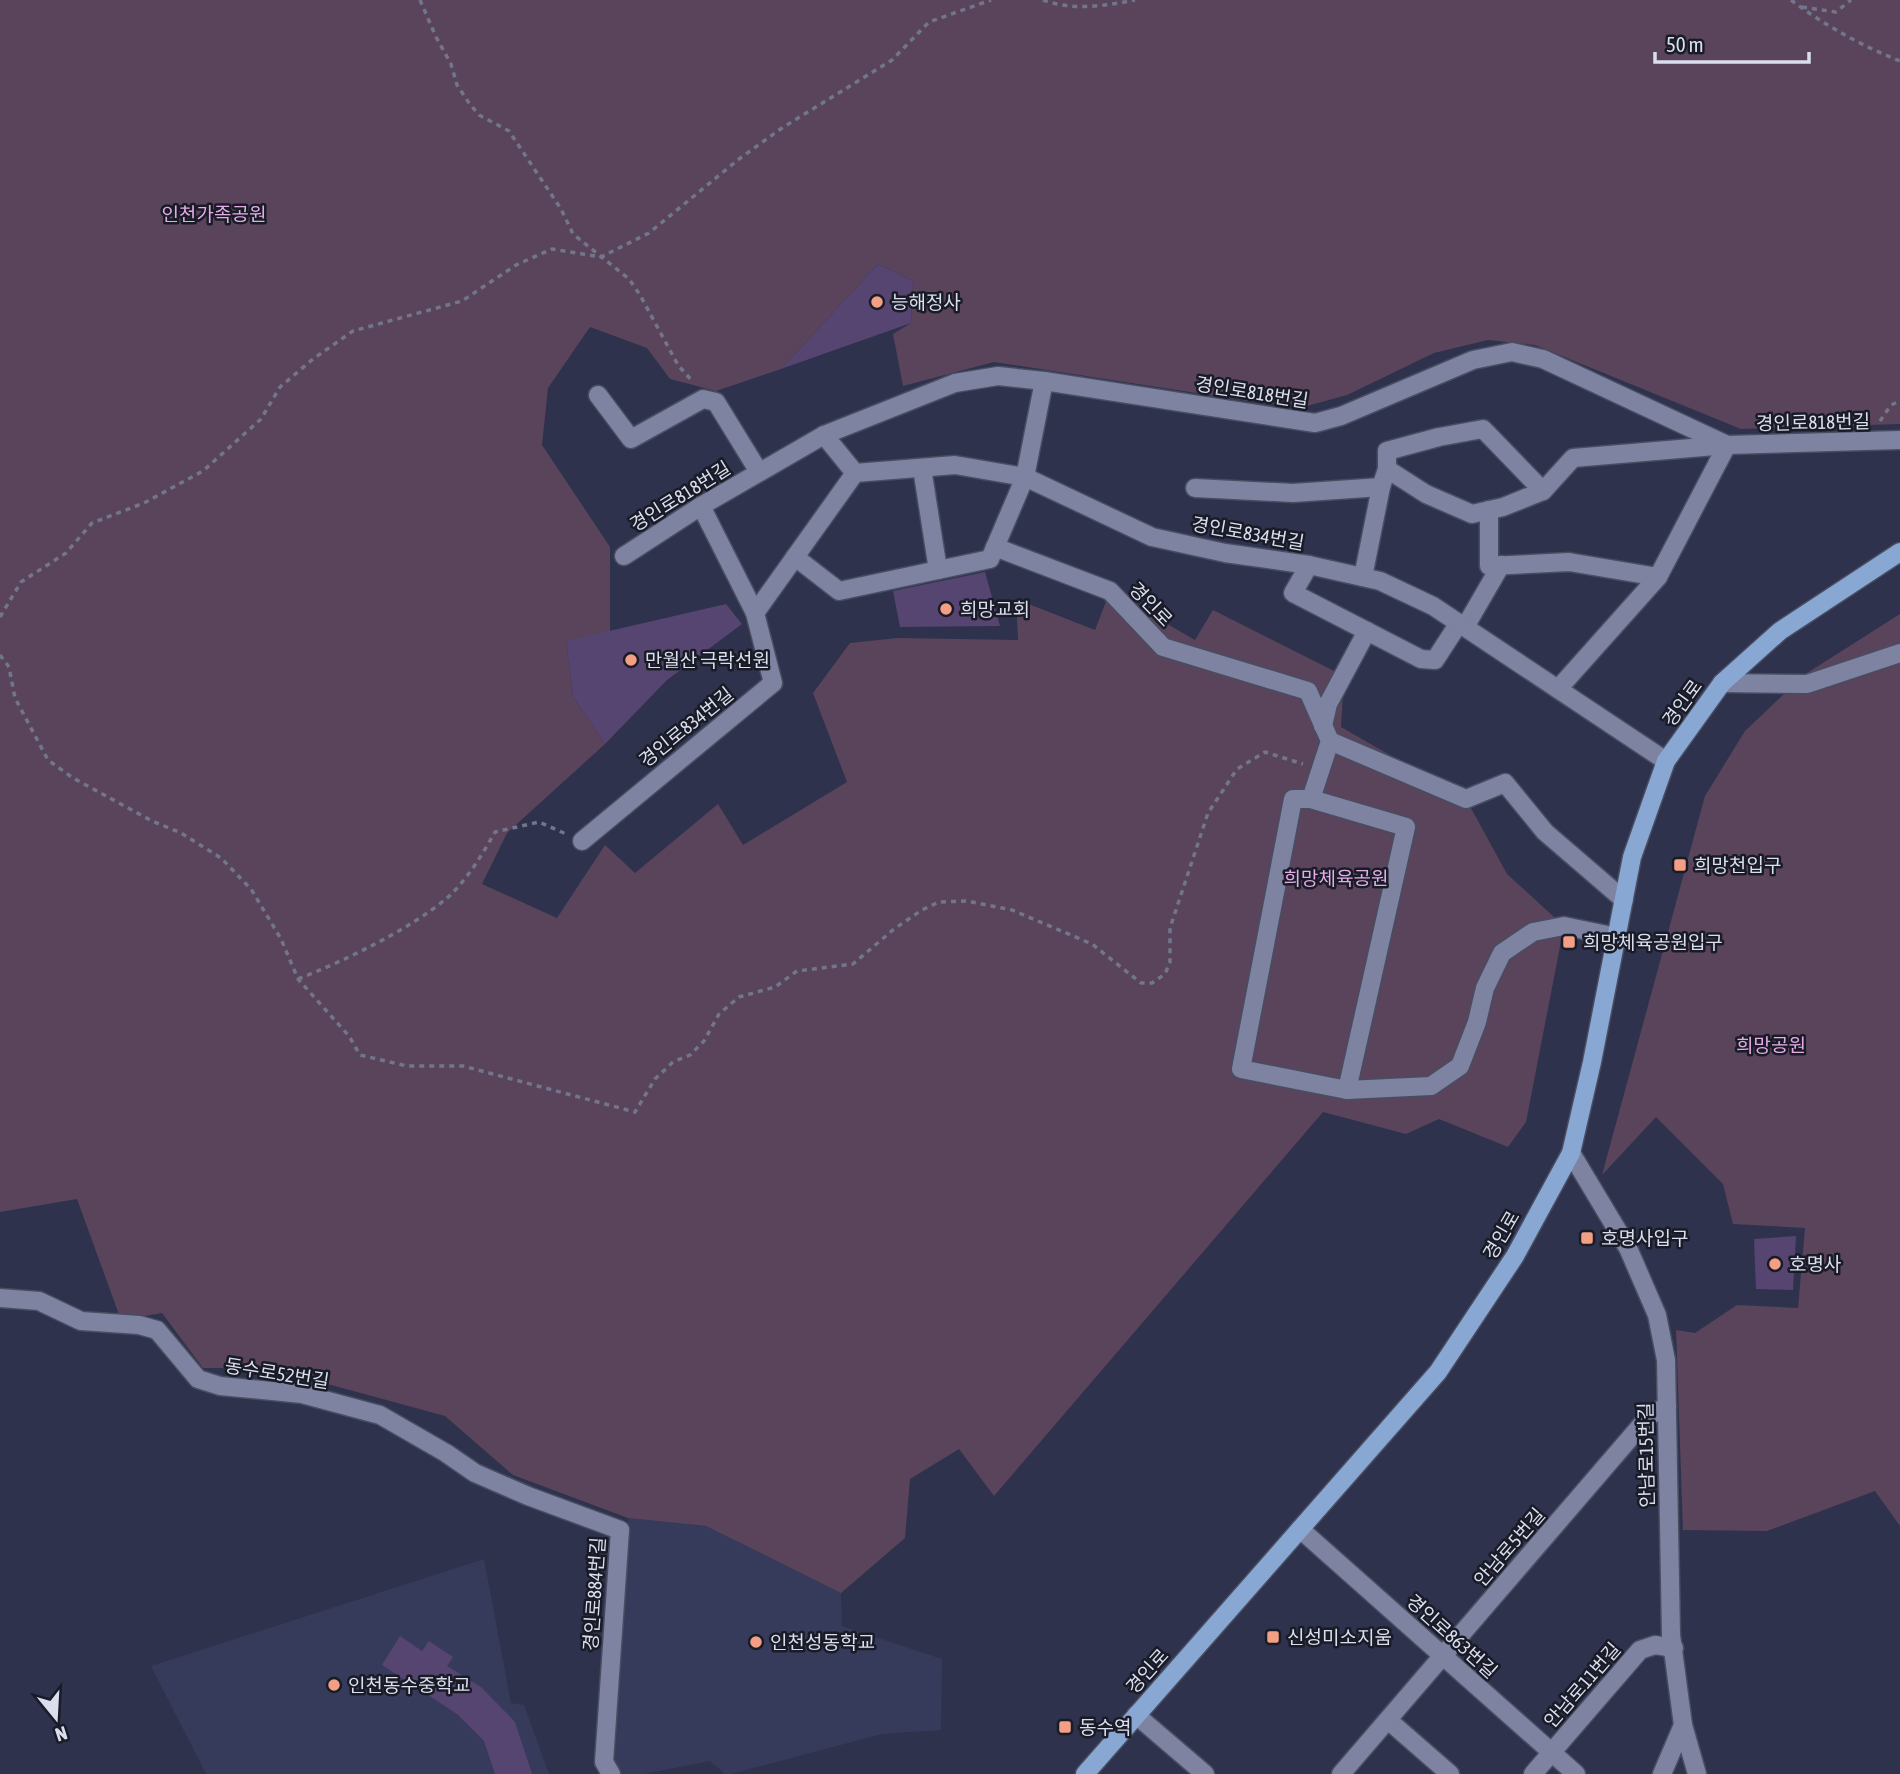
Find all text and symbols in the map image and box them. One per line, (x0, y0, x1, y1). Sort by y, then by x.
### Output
scale bar (1655, 21, 1809, 65)
text: 50 m (1666, 32, 1704, 56)
park label: 인천가족공원 (162, 203, 266, 225)
place label: 능해정사 (891, 291, 961, 313)
marker: 능해정사 (869, 294, 885, 310)
street label: 경인로818번길 (1194, 372, 1310, 412)
street label: 경인로818번길 (1756, 410, 1870, 434)
street label: 경인로818번길 (626, 456, 734, 536)
street label: 경인로834번길 (1190, 512, 1306, 554)
street label: 경인로 (1125, 577, 1177, 631)
place label: 희망교회 (960, 598, 1030, 620)
marker: 희망교회 (938, 601, 954, 617)
place label: 만월산 극락선원 (645, 649, 770, 671)
marker: 만월산 극락선원 (623, 652, 639, 668)
street label: 경인로 (1658, 675, 1706, 731)
street label: 경인로834번길 (635, 683, 737, 771)
place label: 희망천입구 (1694, 854, 1781, 876)
marker: 희망천입구 (1672, 857, 1688, 873)
park label: 희망체육공원 (1284, 867, 1388, 889)
place label: 희망체육공원입구 (1583, 931, 1723, 953)
marker: 희망체육공원입구 (1561, 934, 1577, 950)
park label: 희망공원 (1736, 1034, 1806, 1056)
street label: 경인로 (1478, 1207, 1524, 1263)
place label: 호명사입구 (1601, 1227, 1688, 1249)
marker: 호명사입구 (1579, 1230, 1595, 1246)
place label: 호명사 (1789, 1253, 1841, 1275)
marker: 호명사 (1767, 1256, 1783, 1272)
street label: 동수로52번길 (223, 1354, 331, 1392)
street label: 안남로15번길 (1634, 1402, 1658, 1508)
street label: 안남로5번길 (1469, 1503, 1549, 1591)
street label: 경인로884번길 (579, 1536, 609, 1652)
street label: 경인로863번길 (1402, 1590, 1502, 1682)
place label: 신성미소지움 (1287, 1626, 1392, 1648)
marker: 신성미소지움 (1265, 1629, 1281, 1645)
place label: 인천성동학교 (770, 1631, 875, 1653)
marker: 인천성동학교 (748, 1634, 764, 1650)
street label: 안남로11번길 (1539, 1638, 1625, 1732)
street label: 경인로 (1121, 1644, 1173, 1698)
place label: 인천동수중학교 (348, 1674, 470, 1696)
marker: 인천동수중학교 (326, 1677, 342, 1693)
north arrow (21, 1683, 91, 1753)
place label: 동수역 (1079, 1716, 1131, 1738)
marker: 동수역 (1057, 1719, 1073, 1735)
text: N (53, 1722, 70, 1746)

